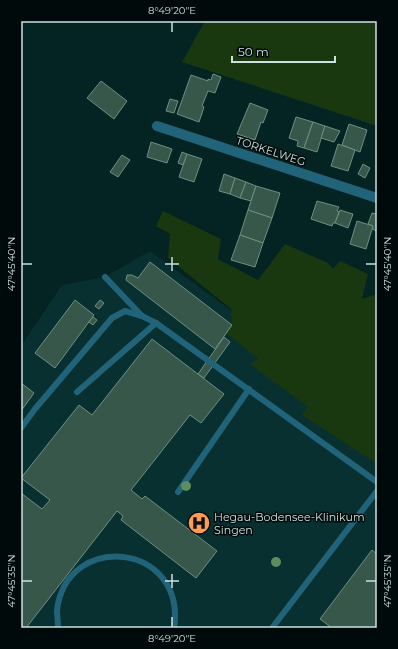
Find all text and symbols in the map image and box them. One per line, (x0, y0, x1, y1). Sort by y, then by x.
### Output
text: 8°49'20"E (148, 4, 196, 17)
scale bar (232, 38, 335, 64)
text: 50 m (238, 44, 269, 59)
street label: TORKELWEG (234, 133, 308, 169)
text: 47°45'40"N (5, 237, 18, 291)
text: 47°45'40"N (381, 237, 394, 291)
hospital icon: Hegau-Bodensee-Klinikum Singen (186, 510, 212, 536)
place label: Hegau-Bodensee-Klinikum Singen (214, 510, 365, 537)
text: 47°45'35"N (5, 554, 18, 608)
text: 47°45'35"N (381, 554, 394, 608)
text: 8°49'20"E (148, 632, 196, 645)

